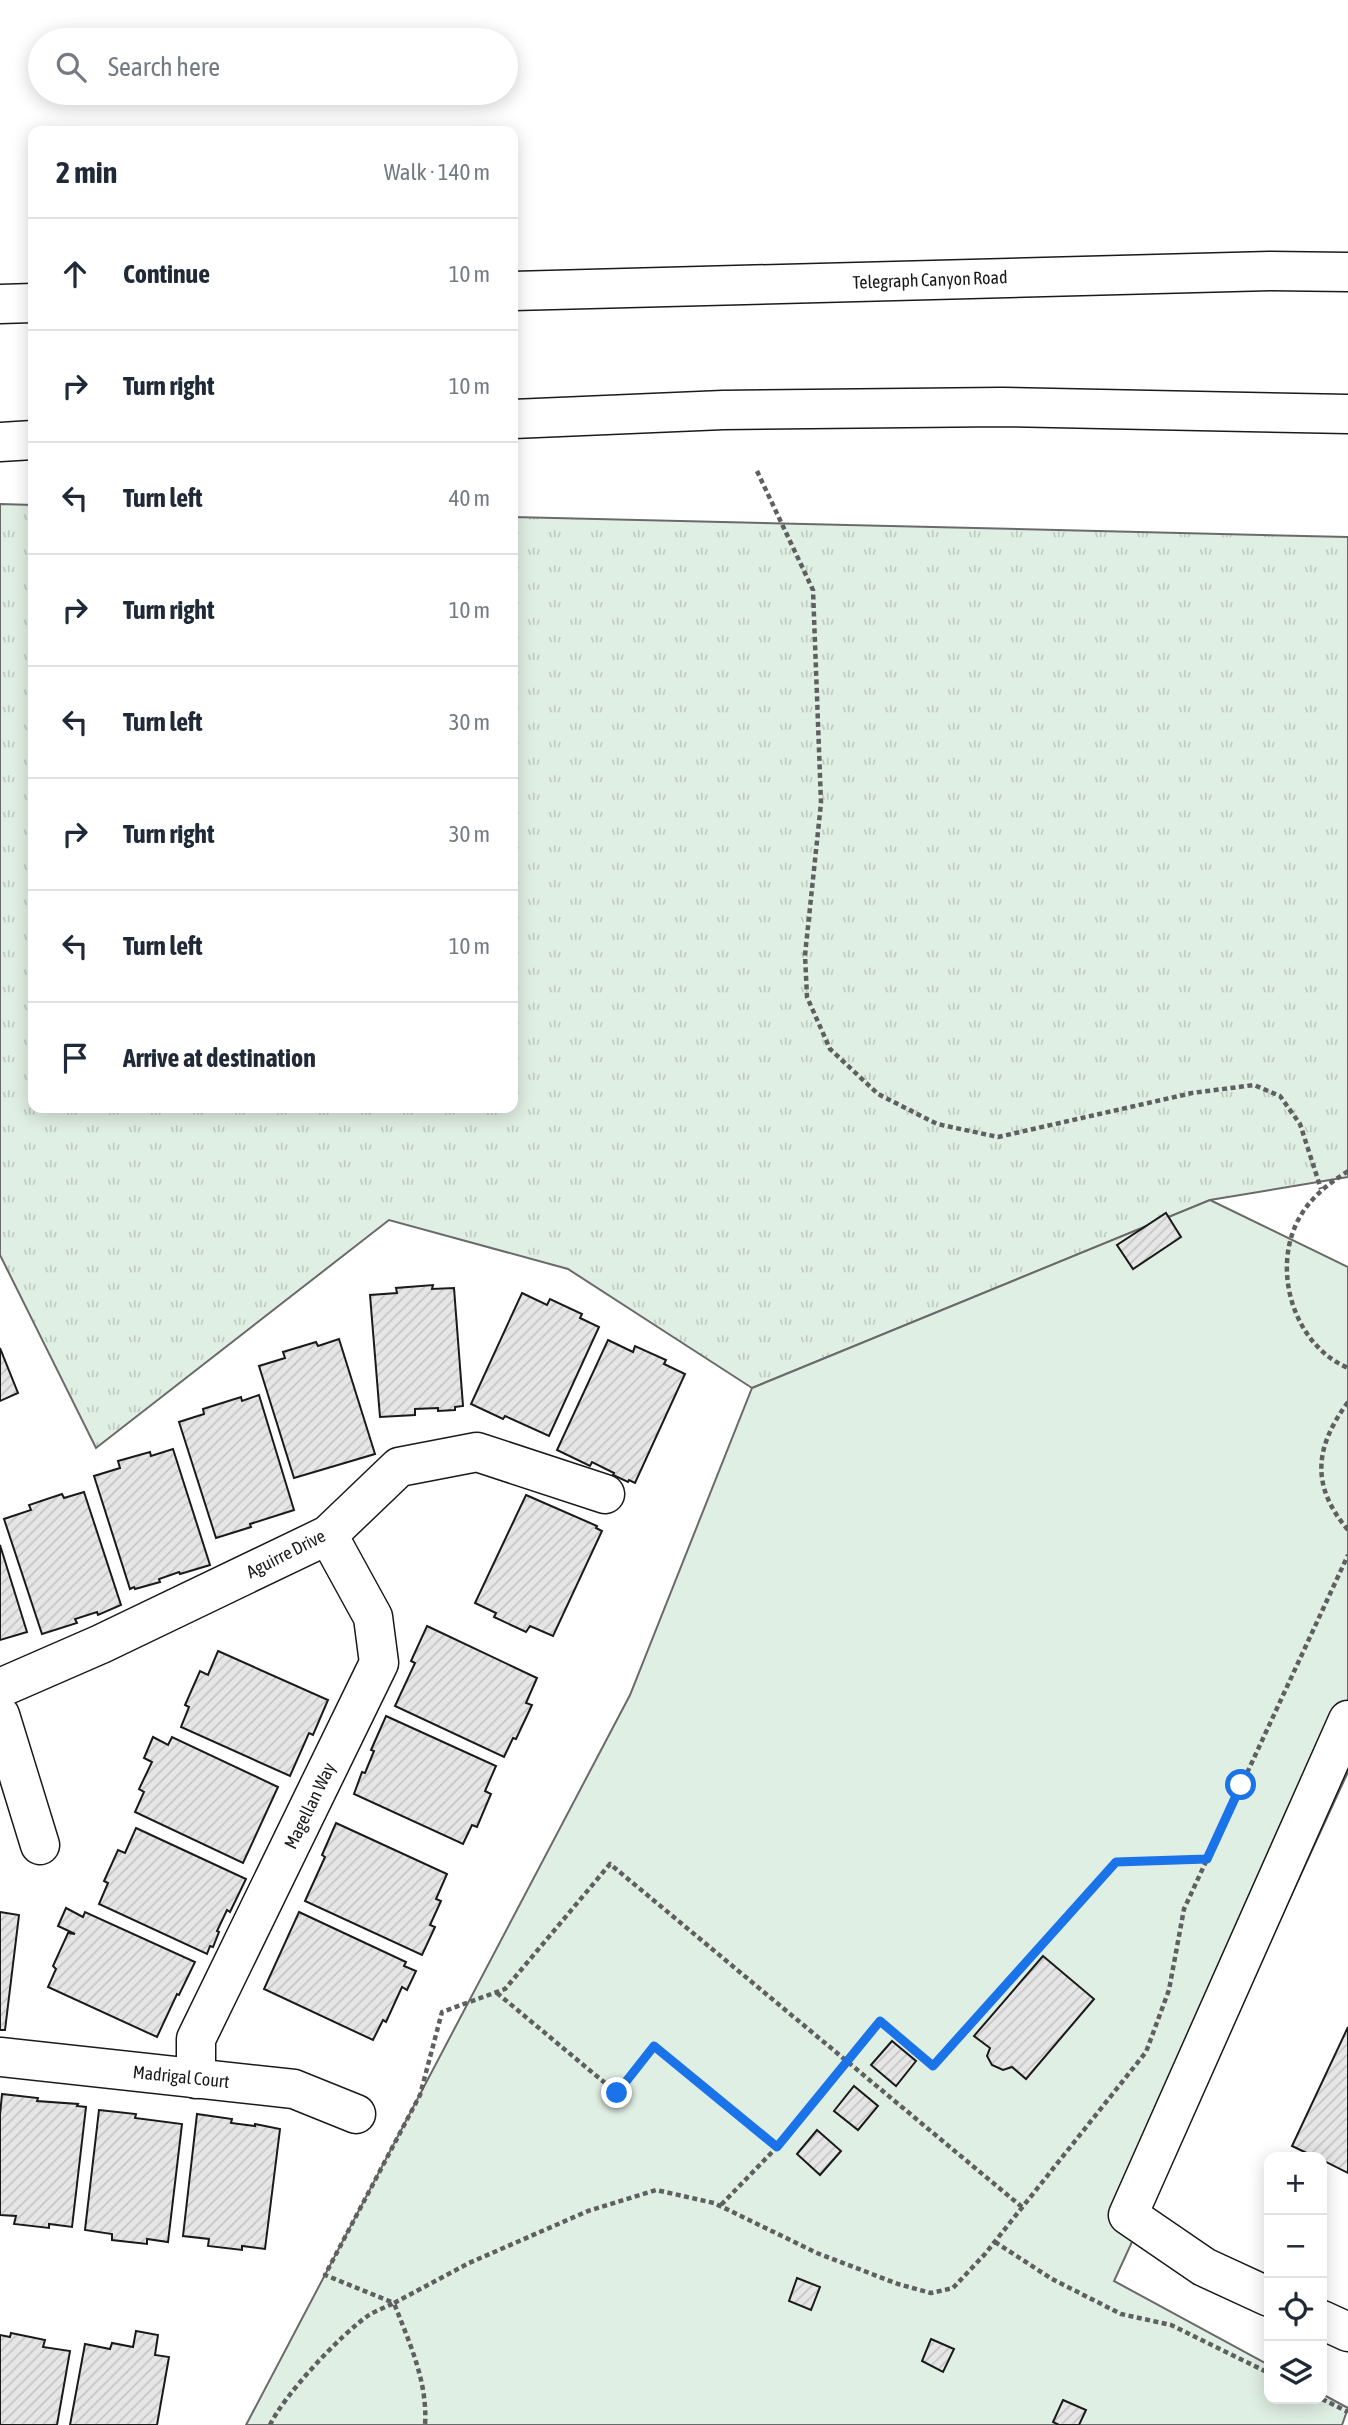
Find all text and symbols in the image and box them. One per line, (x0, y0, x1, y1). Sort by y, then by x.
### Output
search box (28, 28, 518, 105)
icon: search (52, 48, 90, 86)
text: Search here (108, 52, 220, 82)
text: 2 min (56, 155, 117, 189)
text: Walk · 140 m (384, 159, 490, 185)
icon: ahead (56, 255, 94, 293)
text: Continue (123, 259, 210, 289)
text: 10 m (449, 261, 490, 287)
street label: Telegraph Canyon Road (852, 266, 1008, 293)
icon: right (56, 367, 94, 405)
text: Turn right (123, 371, 214, 401)
text: 10 m (449, 373, 490, 399)
icon: left (56, 479, 94, 517)
text: Turn left (123, 483, 203, 513)
text: 40 m (449, 485, 490, 511)
icon: right (56, 591, 94, 629)
text: Turn right (123, 595, 214, 625)
text: 10 m (449, 597, 490, 623)
icon: left (56, 703, 94, 741)
text: Turn left (123, 707, 203, 737)
text: 30 m (449, 709, 490, 735)
icon: right (56, 815, 94, 853)
text: Turn right (123, 819, 214, 849)
text: 30 m (449, 821, 490, 847)
icon: left (56, 927, 94, 965)
text: Turn left (123, 931, 203, 961)
text: 10 m (449, 933, 490, 959)
icon: arrive (56, 1039, 94, 1077)
text: Arrive at destination (123, 1043, 316, 1073)
street label: Aguirre Drive (243, 1525, 329, 1582)
street label: Magellan Way (280, 1759, 339, 1852)
route start (1225, 1769, 1256, 1800)
street label: Madrigal Court (132, 2061, 230, 2092)
route end (601, 2077, 632, 2108)
map controls (1264, 2152, 1327, 2404)
button: + (1264, 2152, 1327, 2215)
button: − (1264, 2215, 1327, 2278)
button: locate (1264, 2278, 1327, 2341)
button: layers (1264, 2341, 1327, 2404)

